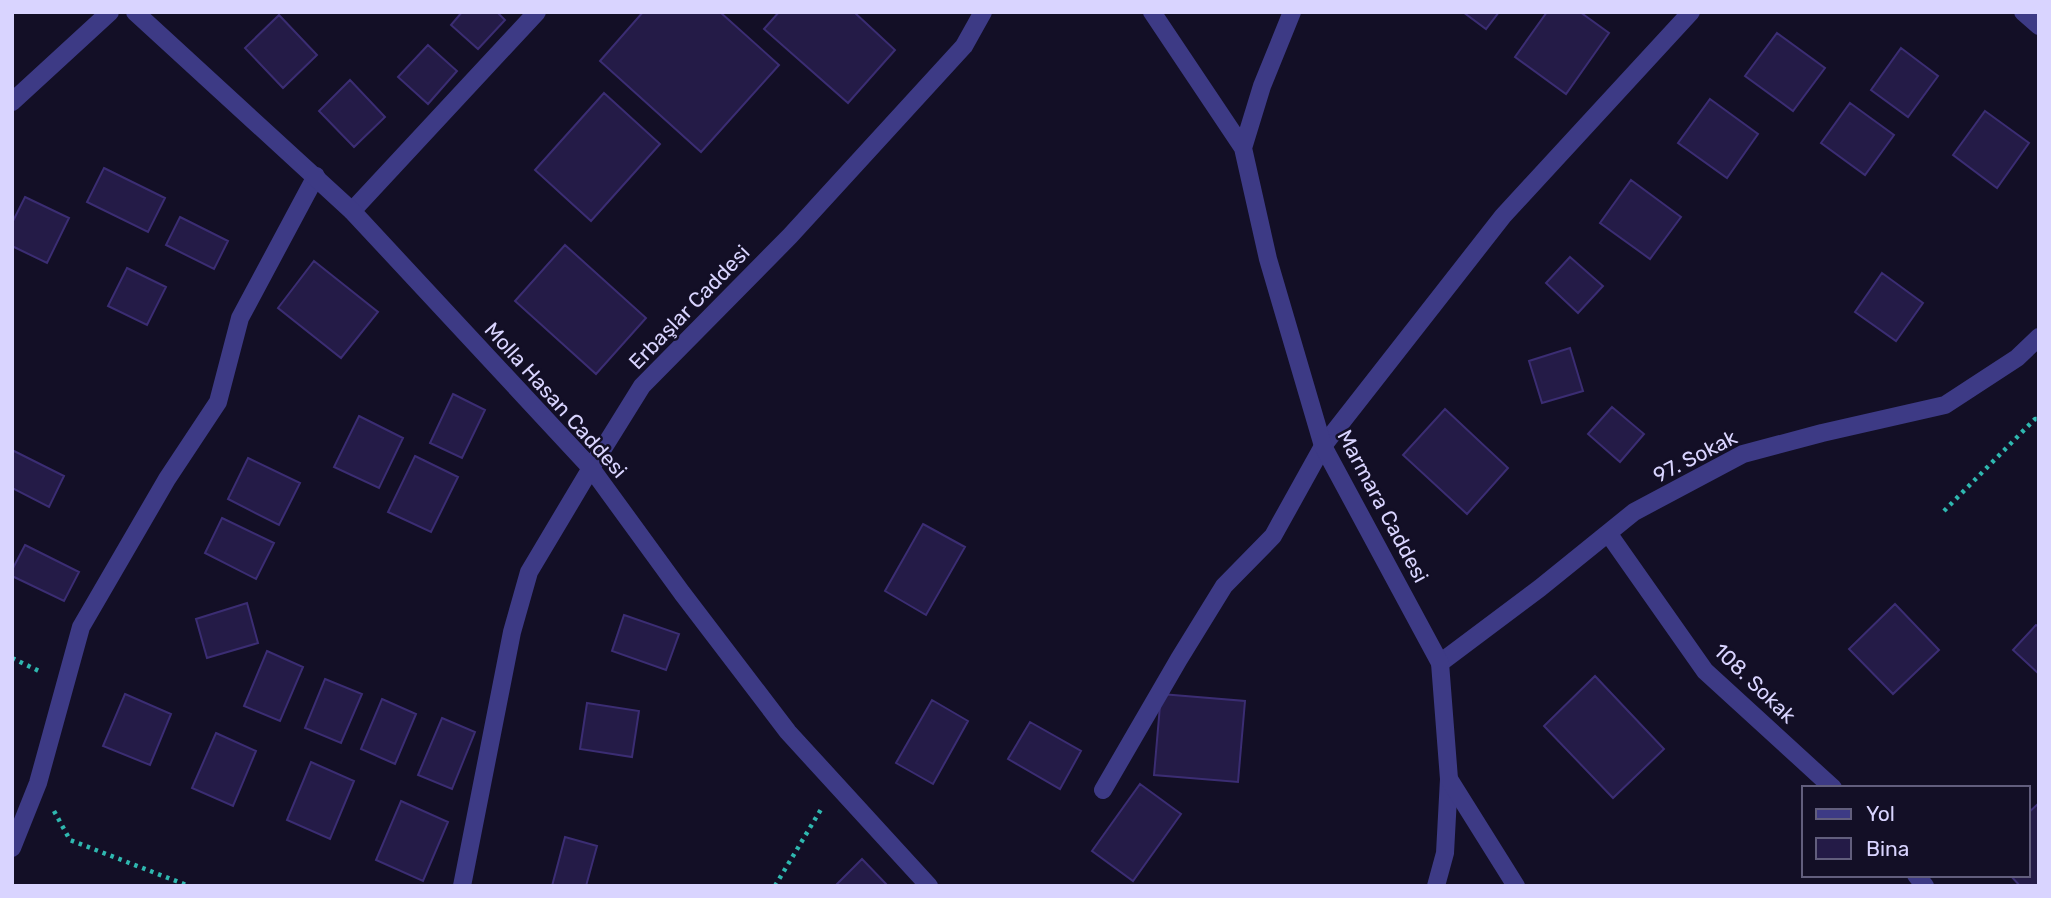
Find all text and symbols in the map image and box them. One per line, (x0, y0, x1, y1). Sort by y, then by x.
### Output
street label: Erbaşlar Caddesi (623, 240, 755, 374)
street label: Molla Hasan Caddesi (480, 317, 632, 483)
street label: 97. Sokak (1649, 424, 1741, 488)
street label: Marmara Caddesi (1332, 425, 1434, 587)
street label: 108. Sokak (1709, 638, 1801, 728)
legend (1802, 786, 2030, 877)
text: Yol (1866, 801, 1895, 826)
text: Bina (1866, 836, 1909, 861)

